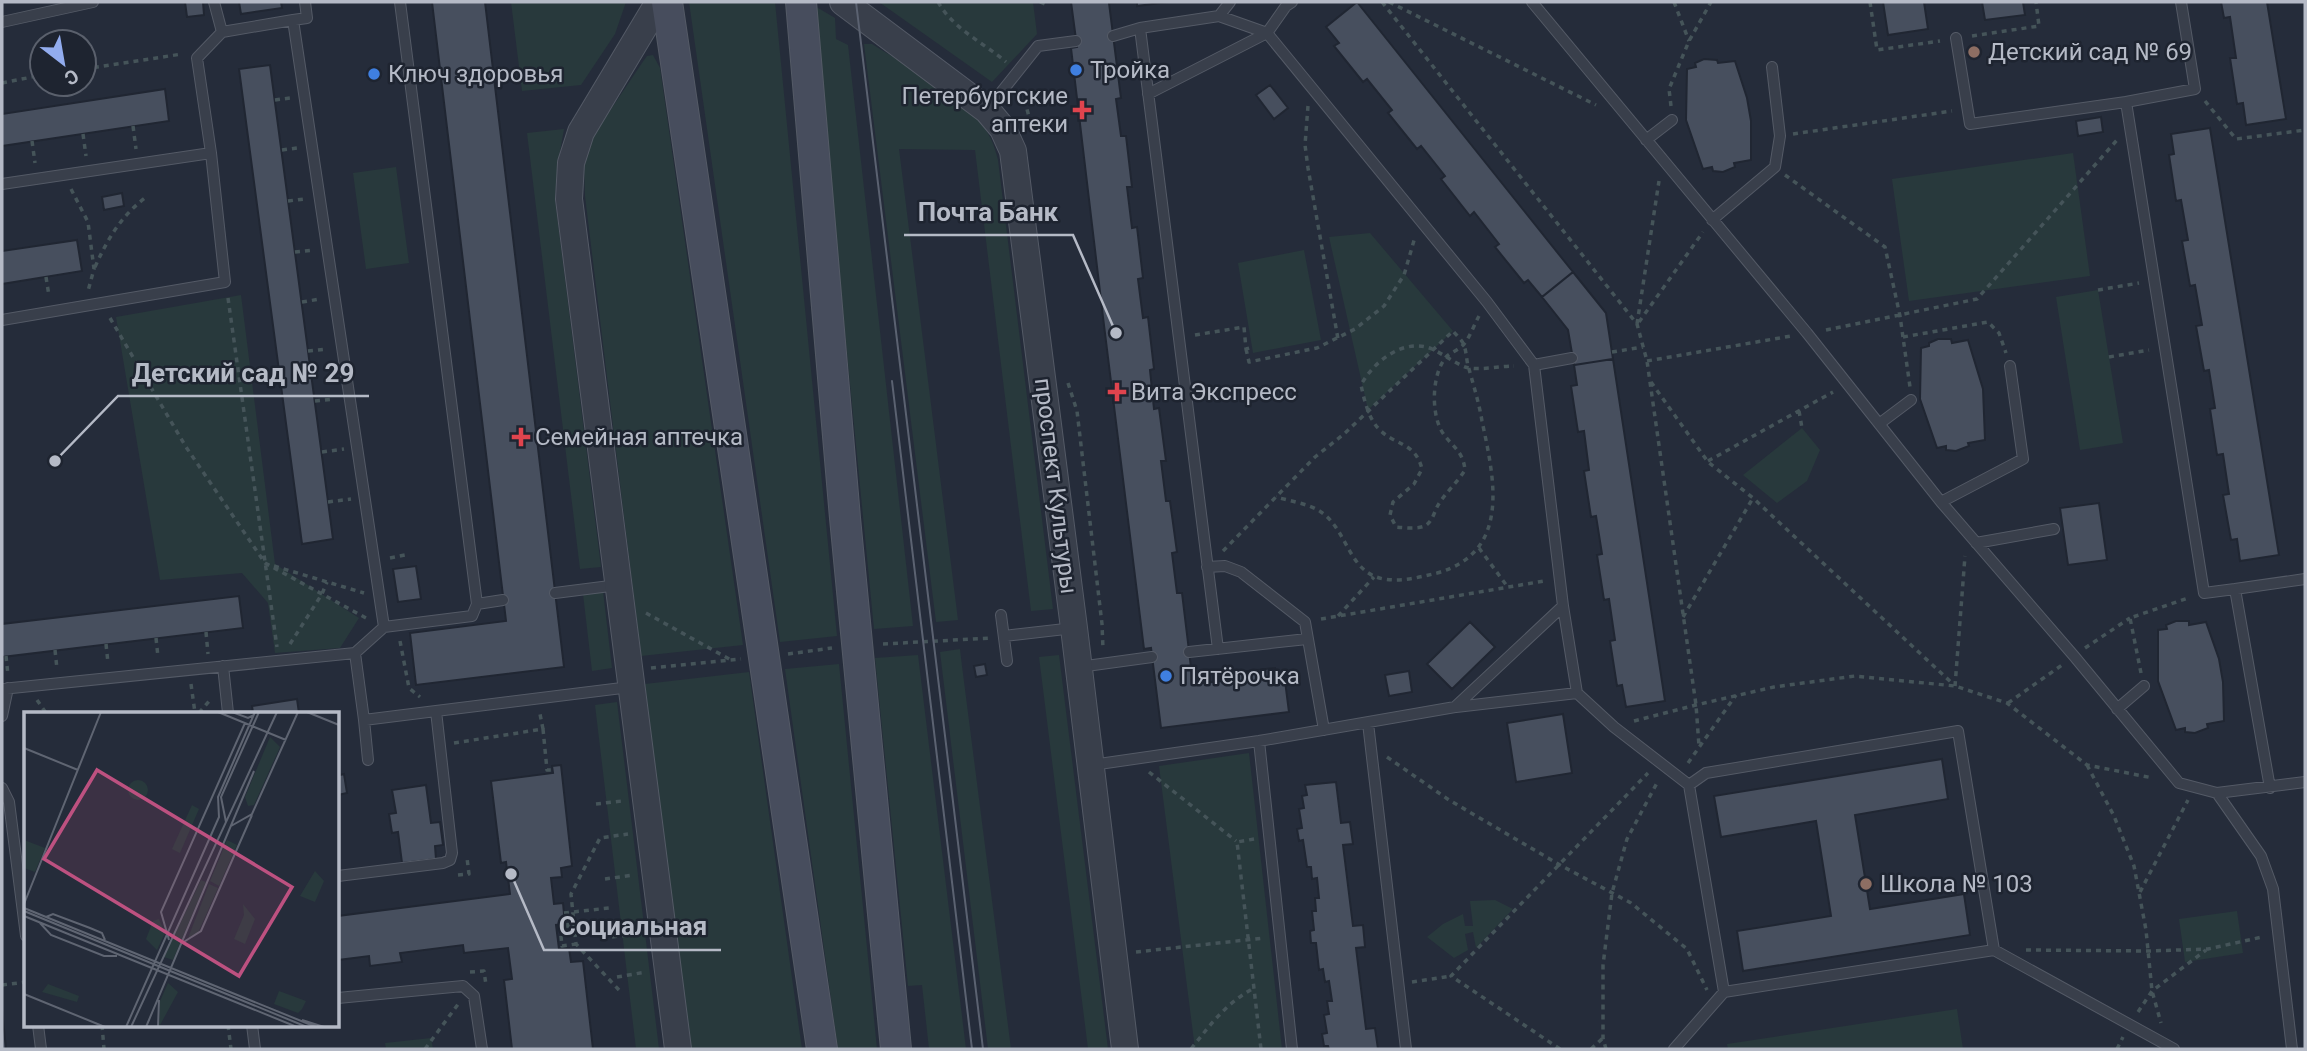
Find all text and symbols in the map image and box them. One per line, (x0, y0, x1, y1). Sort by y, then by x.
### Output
north arrow (28, 28, 98, 98)
place label: Детский сад № 69 (1988, 38, 2192, 66)
marker: Детский сад № 69 (1966, 44, 1982, 60)
place label: Тройка (1090, 56, 1170, 84)
place label: Ключ здоровья (388, 60, 563, 88)
marker: Тройка (1068, 62, 1084, 78)
text: С (60, 64, 83, 90)
marker: Ключ здоровья (366, 66, 382, 82)
place label: Петербургские аптеки (901, 82, 1068, 138)
marker: Петербургские аптеки (1074, 102, 1090, 118)
callout: Почта Банк (904, 188, 1073, 235)
text: Почта Банк (918, 197, 1059, 227)
callout: Детский сад № 29 (118, 349, 369, 396)
text: Детский сад № 29 (132, 358, 354, 388)
street label: проспект Культуры (1029, 376, 1083, 596)
place label: Вита Экспресс (1131, 378, 1297, 406)
marker: Вита Экспресс (1109, 384, 1125, 400)
place label: Семейная аптечка (535, 423, 743, 451)
marker: Семейная аптечка (513, 429, 529, 445)
place label: Пятёрочка (1180, 662, 1300, 690)
marker: Пятёрочка (1158, 668, 1174, 684)
inset map (24, 712, 340, 1026)
place label: Школа № 103 (1880, 870, 2033, 898)
marker: Школа № 103 (1858, 876, 1874, 892)
callout: Социальная (544, 903, 721, 950)
text: Социальная (559, 911, 707, 941)

